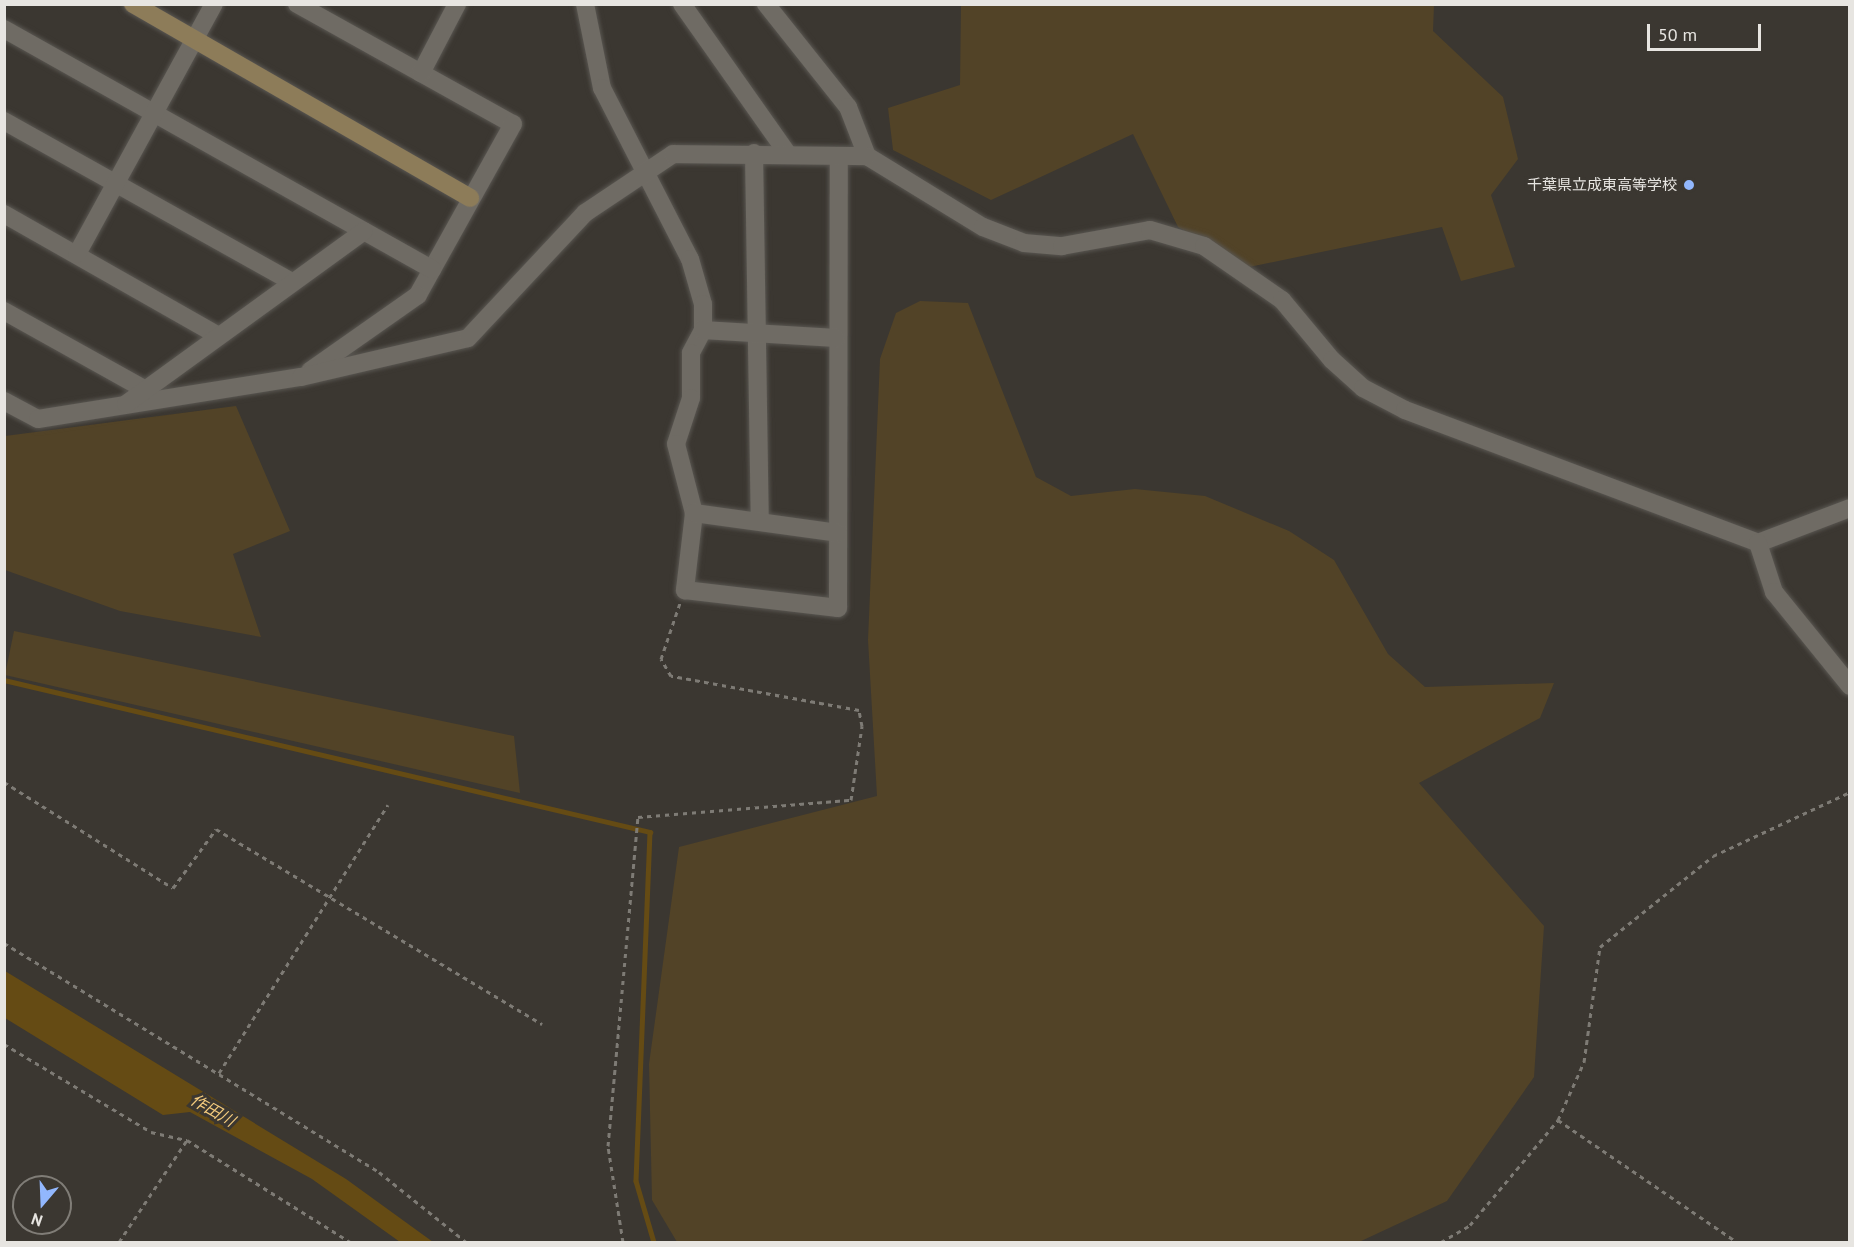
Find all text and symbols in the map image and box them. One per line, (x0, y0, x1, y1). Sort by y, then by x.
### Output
scale bar (1650, 12, 1764, 50)
text: 50 m (1658, 23, 1697, 46)
place label: 千葉県立成東高等学校 (1527, 176, 1677, 194)
marker: 千葉県立成東高等学校 (1682, 178, 1696, 192)
water label: 作田川 (187, 1090, 239, 1130)
north arrow (12, 1175, 72, 1235)
text: N (29, 1209, 45, 1231)

